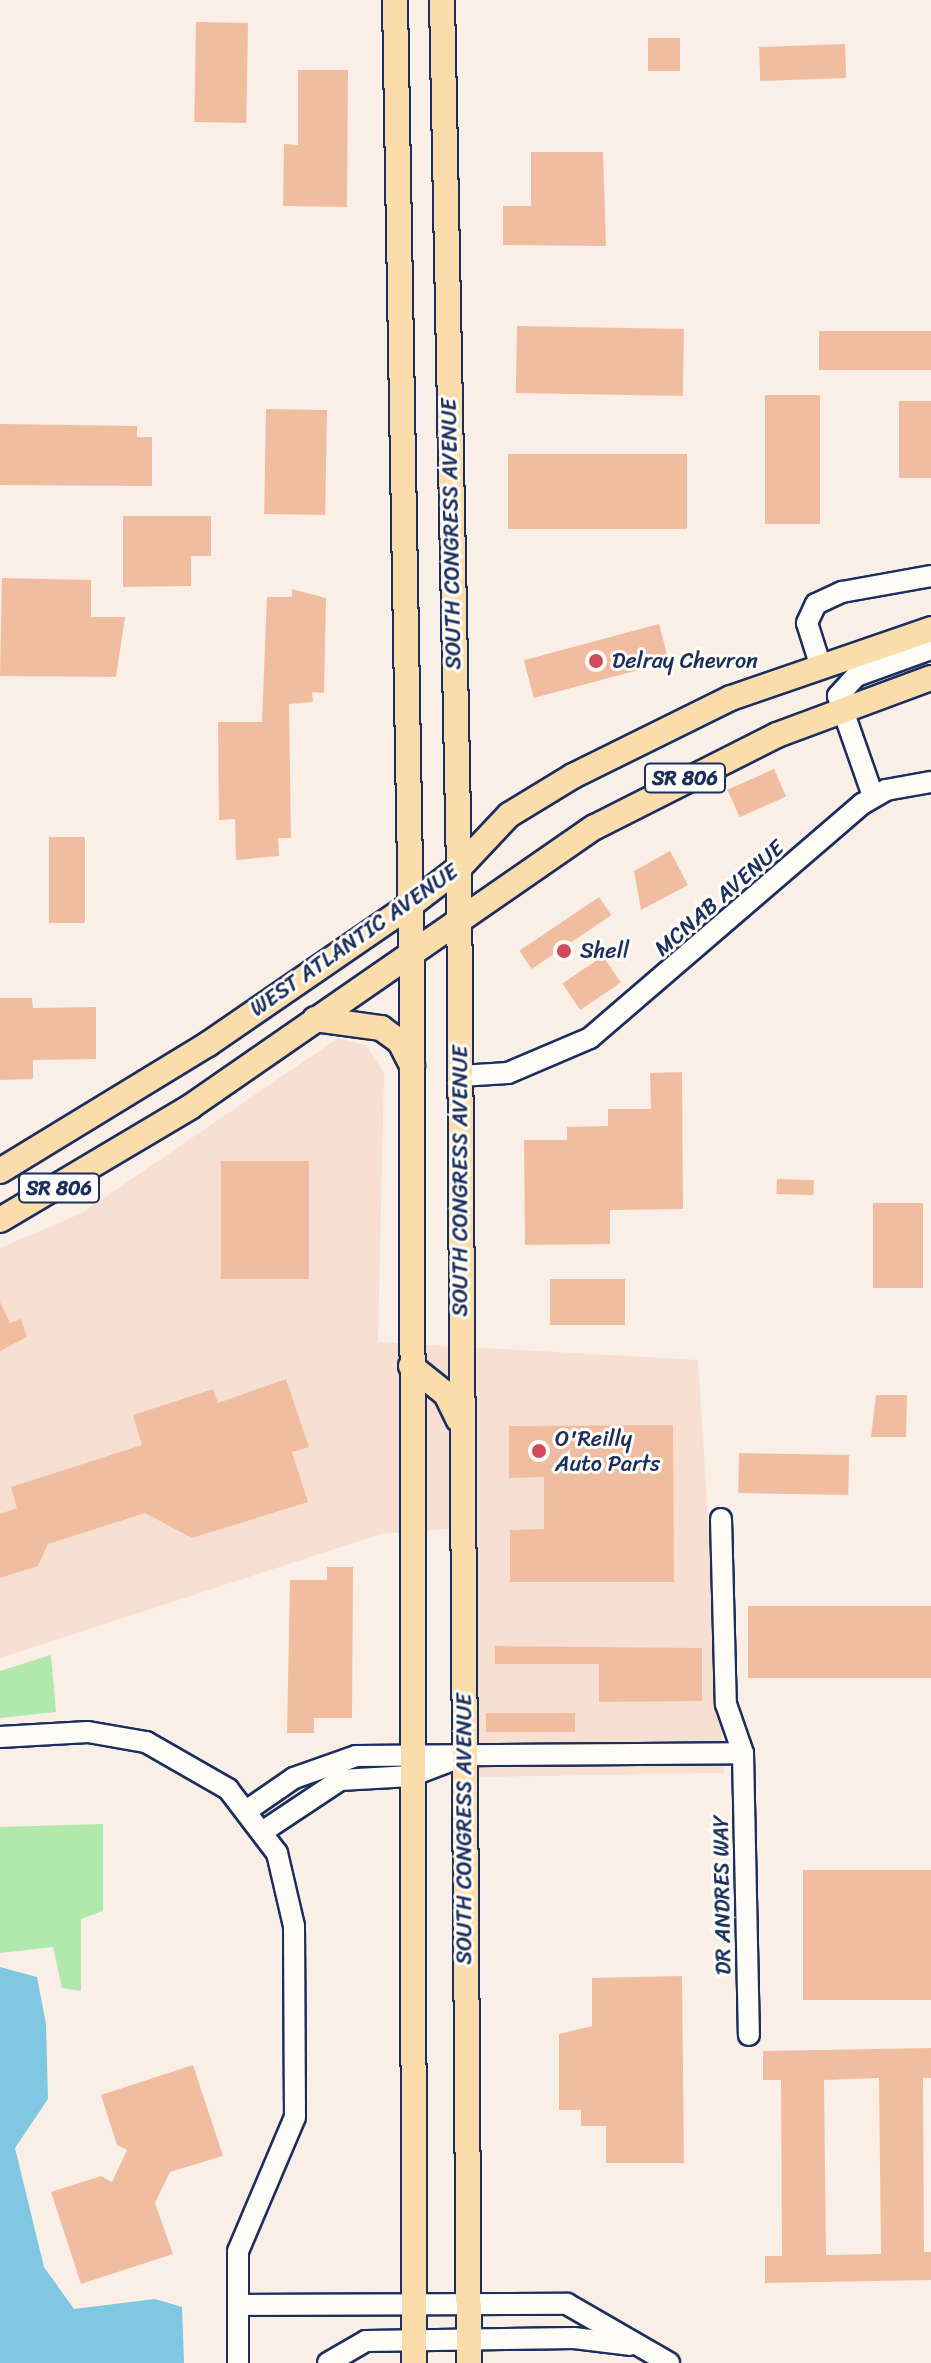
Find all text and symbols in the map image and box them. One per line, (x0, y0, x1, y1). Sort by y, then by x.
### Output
street label: SOUTH CONGRESS AVENUE (435, 398, 467, 670)
place label: Delray Chevron (612, 648, 759, 674)
marker: Delray Chevron (587, 652, 605, 670)
road number: SR 806 (643, 762, 727, 794)
street label: MCNAB AVENUE (649, 835, 789, 961)
street label: WEST ATLANTIC AVENUE (246, 859, 462, 1021)
place label: Shell (580, 938, 629, 964)
marker: Shell (555, 942, 573, 960)
street label: SOUTH CONGRESS AVENUE (447, 1046, 473, 1316)
road number: SR 806 (17, 1172, 101, 1204)
place label: O'Reilly Auto Parts (555, 1425, 660, 1476)
marker: O'Reilly Auto Parts (530, 1442, 548, 1460)
street label: SOUTH CONGRESS AVENUE (451, 1694, 477, 1964)
street label: DR ANDRES WAY (707, 1814, 737, 1976)

